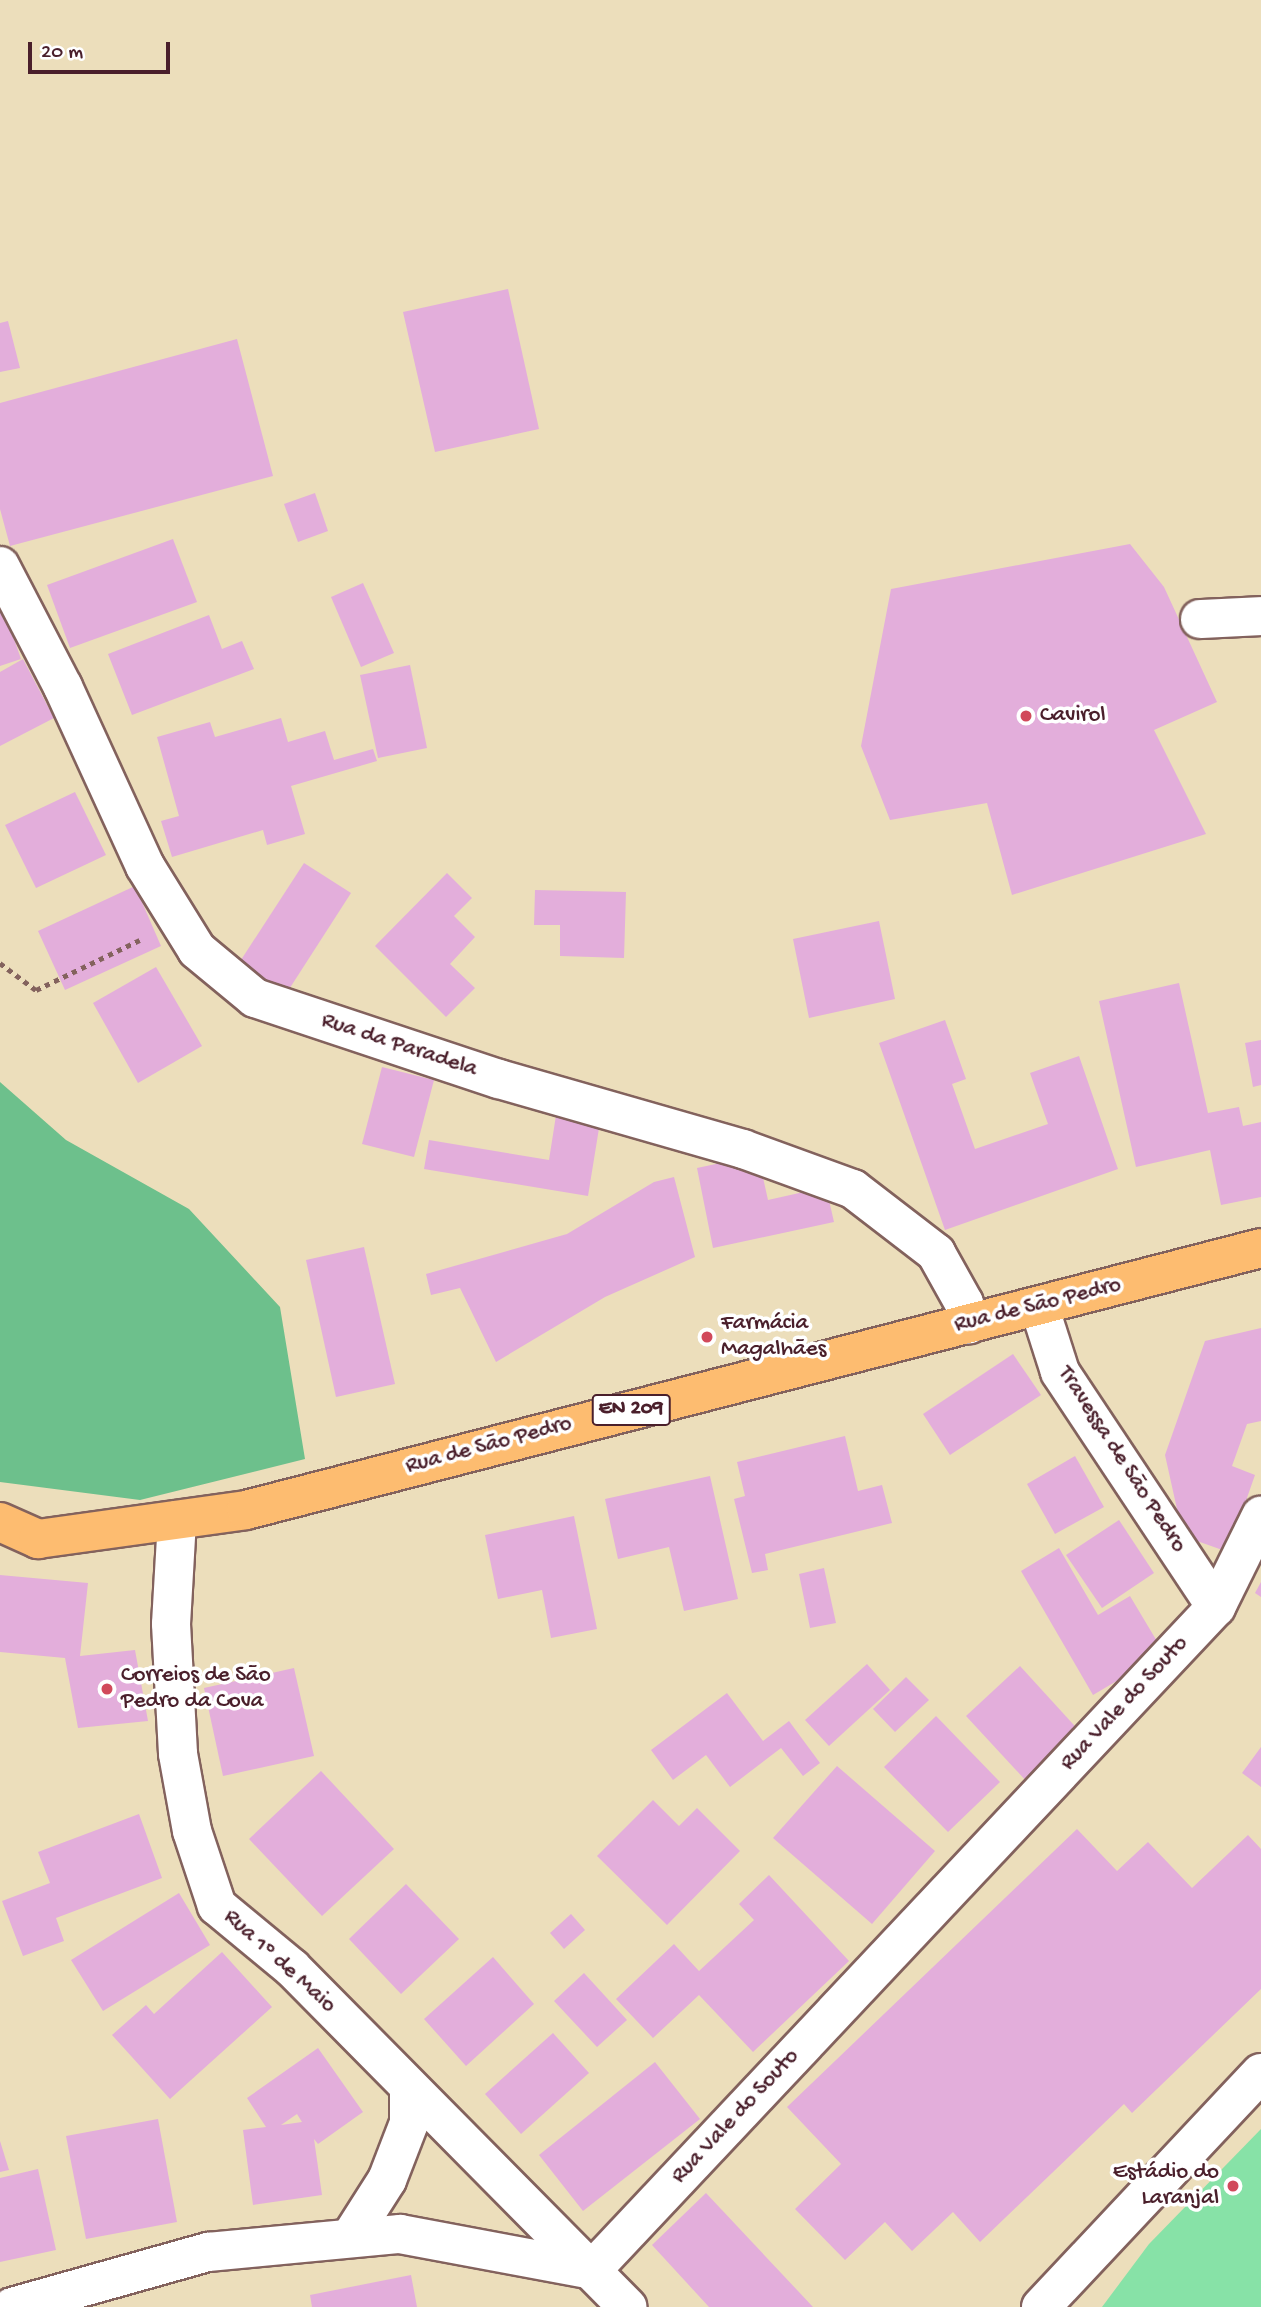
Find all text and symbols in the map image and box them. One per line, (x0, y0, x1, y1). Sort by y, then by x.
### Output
scale bar (32, 28, 173, 72)
text: 20 m (41, 41, 83, 66)
place label: Cavirol (1040, 702, 1106, 730)
marker: Cavirol (1018, 708, 1034, 724)
street label: Rua da Paradela (318, 1008, 480, 1084)
street label: Rua de São Pedro (952, 1272, 1124, 1340)
place label: Farmácia Magalhães (721, 1310, 826, 1364)
marker: Farmácia Magalhães (699, 1329, 715, 1345)
street label: Travessa de São Pedro (1050, 1362, 1192, 1558)
road number: EN 209 (591, 1392, 671, 1428)
street label: Rua de São Pedro (403, 1411, 575, 1481)
street label: Rua Vale do Souto (1055, 1631, 1195, 1777)
place label: Correios de São Pedro da Cova (121, 1662, 271, 1716)
marker: Correios de São Pedro da Cova (99, 1681, 115, 1697)
street label: Rua 1º de Maio (217, 1904, 341, 2020)
street label: Rua Vale do Souto (666, 2044, 806, 2190)
place label: Estádio do Laranjal (1113, 2159, 1219, 2213)
marker: Estádio do Laranjal (1225, 2178, 1241, 2194)

